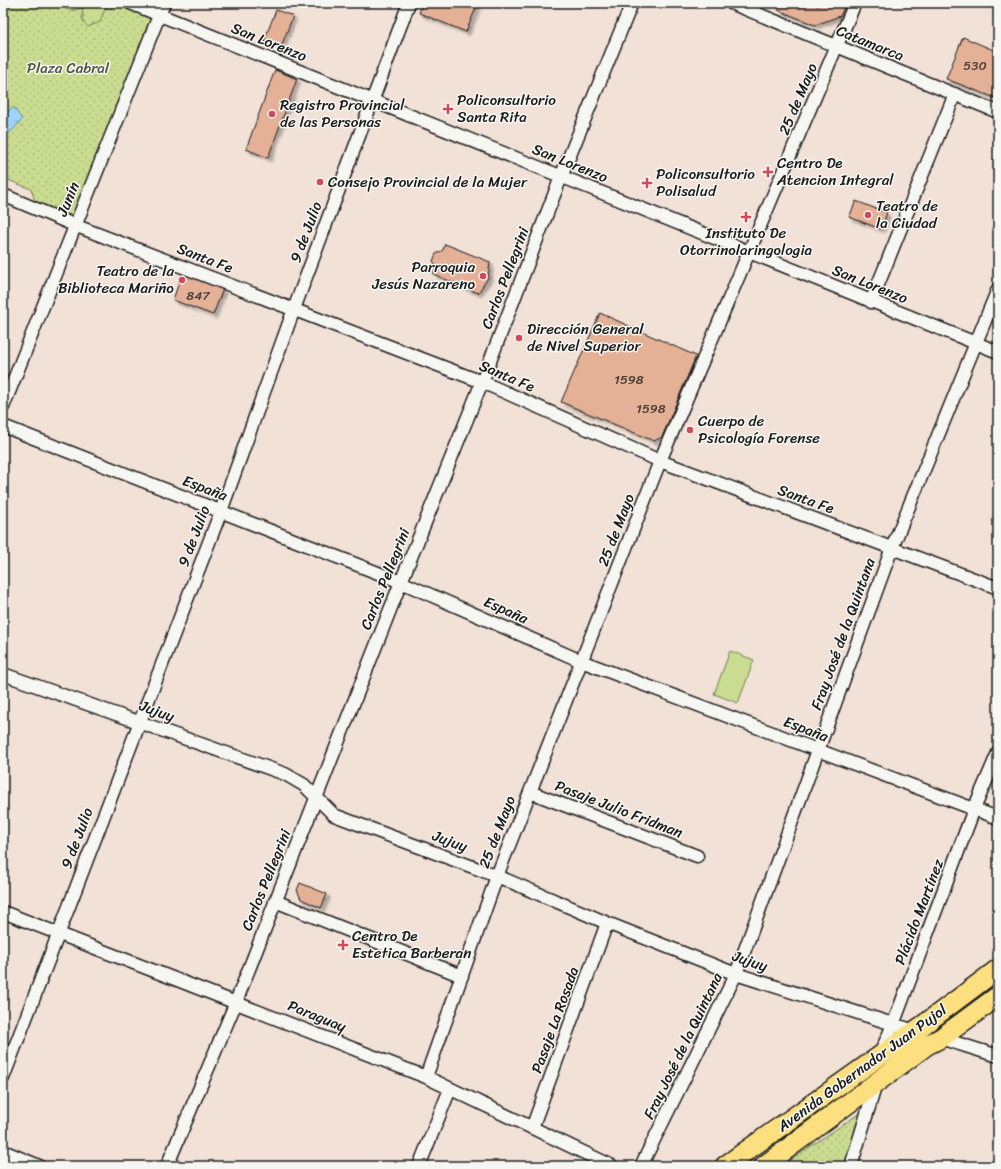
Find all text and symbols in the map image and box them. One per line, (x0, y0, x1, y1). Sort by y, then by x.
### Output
street label: San Lorenzo (227, 15, 311, 69)
street label: Catamarca (832, 18, 908, 69)
house number: 530 (963, 54, 987, 77)
park label: Plaza Cabral (27, 55, 110, 81)
street label: 25 de Mayo (771, 58, 825, 139)
place label: Policonsultorio Santa Rita (457, 87, 556, 130)
place label: Registro Provincial de las Personas (280, 92, 405, 135)
marker: Policonsultorio Santa Rita (442, 103, 454, 115)
marker: Registro Provincial de las Personas (267, 109, 277, 119)
street label: San Lorenzo (528, 136, 612, 190)
place label: Centro De Atencion Integral (776, 150, 894, 193)
place label: Policonsultorio Polisalud (656, 161, 755, 204)
marker: Centro De Atencion Integral (762, 166, 774, 178)
place label: Consejo Provincial de la Mujer (328, 169, 528, 195)
marker: Consejo Provincial de la Mujer (315, 177, 325, 187)
marker: Policonsultorio Polisalud (641, 177, 653, 189)
street label: Junín (49, 178, 87, 221)
place label: Teatro de la Ciudad (876, 193, 938, 236)
street label: 9 de Julio (282, 197, 330, 266)
marker: Teatro de la Ciudad (863, 210, 873, 220)
marker: Instituto De Otorrinolaringologia (740, 211, 752, 223)
place label: Instituto De Otorrinolaringologia (680, 220, 813, 263)
street label: Carlos Pellegrini (474, 222, 537, 333)
street label: Santa Fe (173, 235, 237, 281)
place label: Parroquia Jesús Nazareno (371, 254, 475, 297)
street label: San Lorenzo (828, 257, 912, 311)
place label: Teatro de la Biblioteca Mariño (58, 258, 174, 301)
marker: Parroquia Jesús Nazareno (478, 271, 488, 281)
marker: Teatro de la Biblioteca Mariño (177, 275, 187, 285)
house number: 847 (186, 284, 211, 307)
place label: Dirección General de Nivel Superior (527, 316, 644, 359)
marker: Dirección General de Nivel Superior (514, 333, 524, 343)
street label: Santa Fe (475, 353, 539, 399)
house number: 1598 (614, 368, 644, 391)
house number: 1598 (636, 397, 666, 420)
place label: Cuerpo de Psicología Forense (698, 408, 820, 451)
marker: Cuerpo de Psicología Forense (685, 425, 695, 435)
street label: España (179, 468, 232, 509)
street label: Santa Fe (774, 477, 838, 521)
street label: 25 de Mayo (590, 489, 642, 570)
street label: 9 de Julio (170, 501, 218, 570)
street label: Carlos Pellegrini (353, 523, 418, 634)
street label: Fray José de la Quintana (803, 554, 883, 714)
street label: España (480, 589, 533, 631)
street label: Jujuy (135, 692, 178, 729)
street label: España (780, 709, 833, 750)
street label: Pasaje Julio Fridman (551, 773, 687, 845)
street label: 25 de Mayo (471, 791, 523, 872)
street label: 9 de Julio (53, 803, 101, 872)
street label: Jujuy (428, 822, 471, 859)
street label: Carlos Pellegrini (234, 824, 299, 935)
street label: Plácido Martínez (887, 854, 951, 969)
place label: Centro De Estetica Barberan (352, 923, 471, 966)
marker: Centro De Estetica Barberan (337, 939, 349, 951)
street label: Jujuy (728, 943, 771, 979)
street label: Pasaje La Rosada (524, 962, 587, 1077)
street label: Fray José de la Quintana (636, 968, 730, 1124)
street label: Paraguay (284, 992, 351, 1040)
street label: Avenida Gobernador Juan Pujol (771, 997, 953, 1139)

